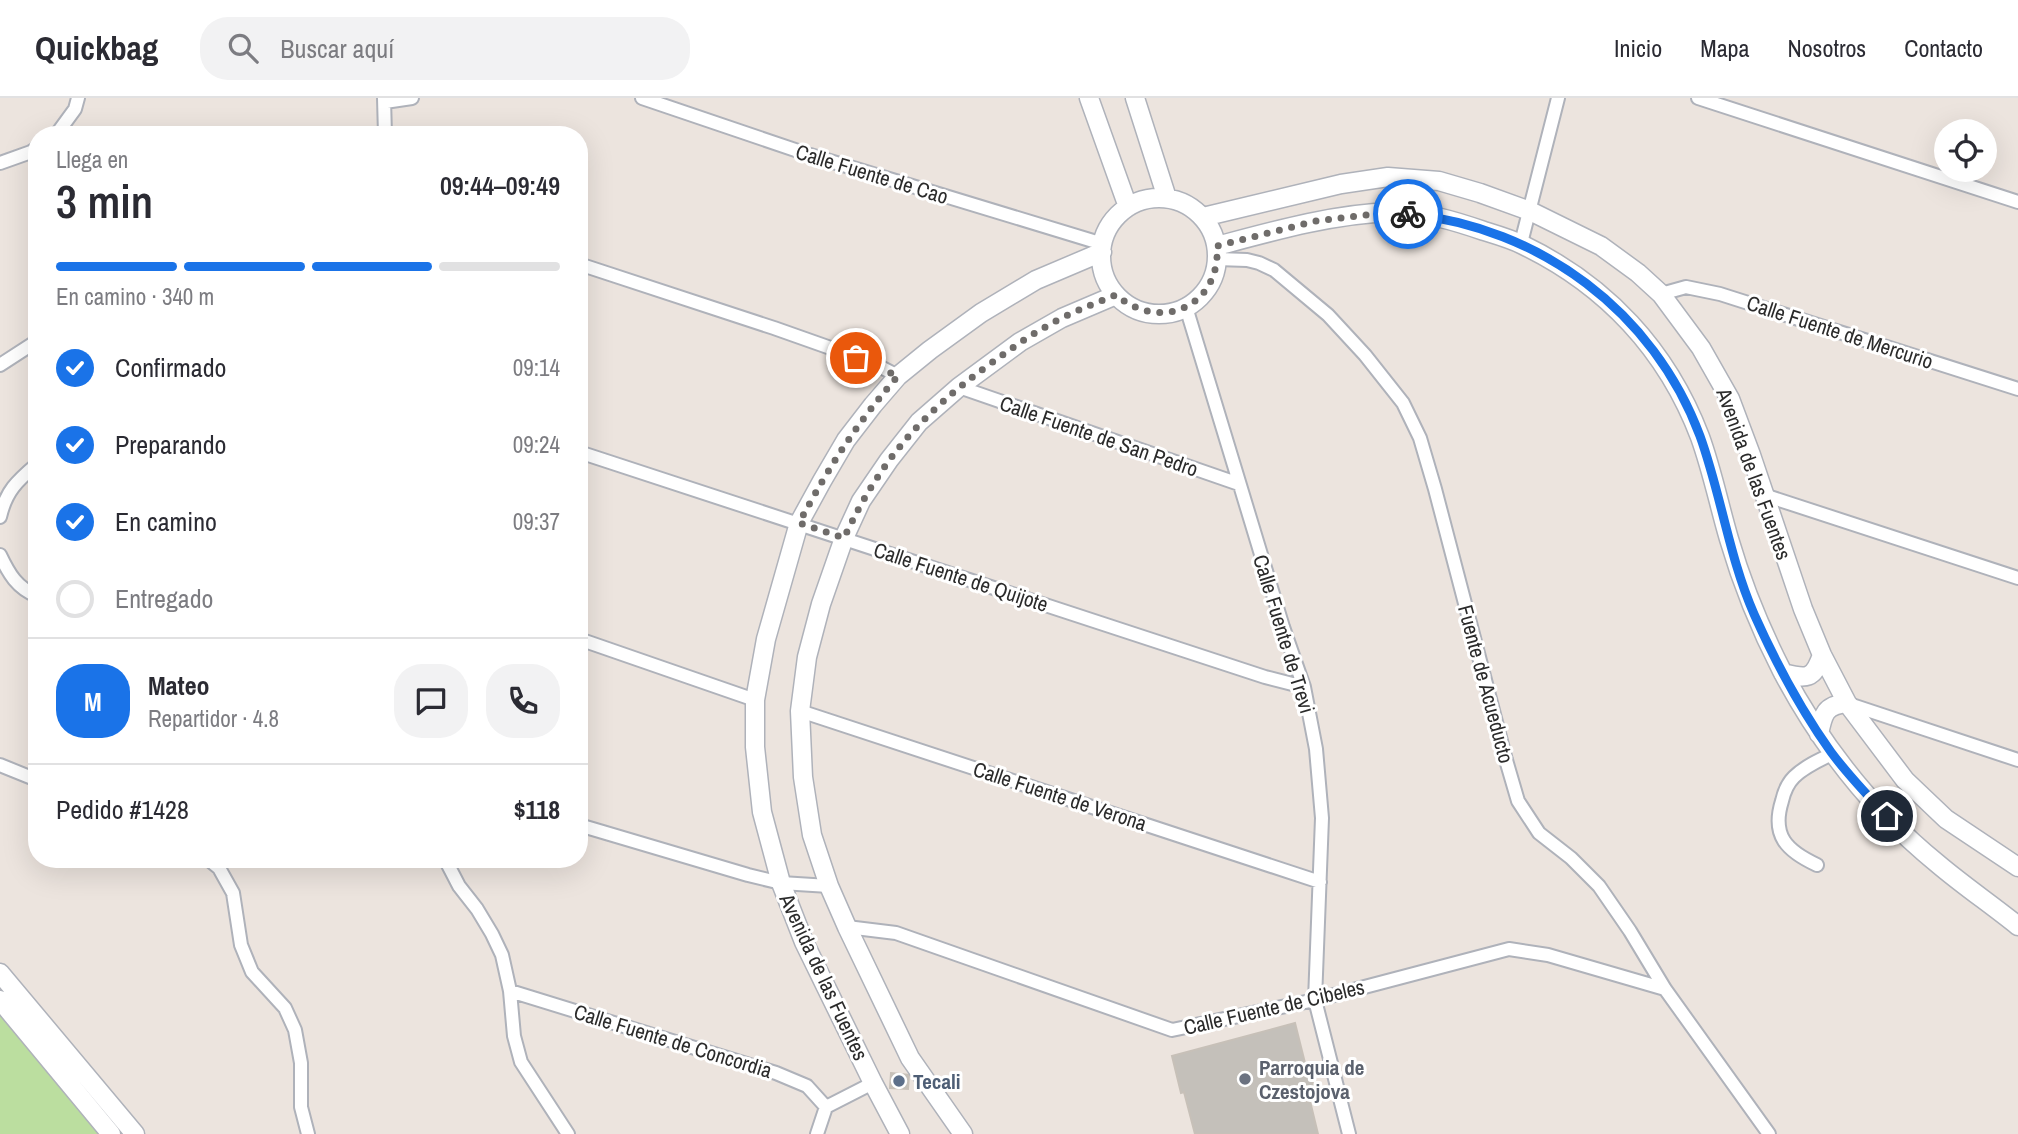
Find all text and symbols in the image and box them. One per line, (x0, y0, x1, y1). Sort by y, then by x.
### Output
search box (200, 17, 690, 80)
text: Quickbag (35, 26, 158, 70)
icon: search (224, 29, 262, 67)
text: Buscar aquí (280, 31, 394, 66)
text: Inicio (1614, 32, 1662, 64)
text: Mapa (1700, 32, 1749, 64)
text: Nosotros (1787, 32, 1866, 64)
text: Contacto (1904, 32, 1983, 64)
map controls (1934, 119, 1997, 182)
button: locate (1934, 119, 1997, 182)
street label: Calle Fuente de Cao (792, 137, 952, 211)
text: Llega en (56, 144, 128, 175)
text: 09:44–09:49 (440, 168, 560, 203)
text: 3 min (56, 170, 153, 232)
courier (1373, 179, 1443, 249)
icon: bike (1389, 195, 1427, 233)
text: En camino · 340 m (56, 281, 214, 312)
street label: Calle Fuente de Mercurio (1743, 288, 1937, 376)
pin (826, 328, 886, 388)
icon: bag (837, 339, 875, 377)
icon: check (56, 349, 94, 387)
text: Confirmado (115, 350, 226, 385)
text: 09:14 (513, 352, 560, 383)
street label: Avenida de las Fuentes (1709, 383, 1799, 564)
street label: Calle Fuente de San Pedro (996, 388, 1202, 484)
icon: check (56, 426, 94, 464)
text: Preparando (115, 427, 226, 462)
text: 09:24 (513, 429, 560, 460)
icon: check (56, 503, 94, 541)
text: En camino (115, 504, 217, 539)
text: 09:37 (513, 506, 560, 537)
street label: Calle Fuente de Quijote (870, 535, 1052, 619)
street label: Calle Fuente de Trevi (1246, 551, 1322, 717)
text: Entregado (115, 581, 213, 616)
street label: Fuente de Acueducto (1451, 602, 1521, 766)
button: chat (394, 664, 468, 738)
button: phone (486, 664, 560, 738)
text: Mateo (148, 668, 210, 703)
text: M (84, 684, 102, 719)
text: Repartidor · 4.8 (148, 703, 279, 734)
street label: Calle Fuente de Verona (969, 754, 1151, 838)
pin (1857, 786, 1917, 846)
text: Pedido #1428 (56, 792, 189, 827)
text: $118 (514, 792, 560, 827)
icon: home (1868, 797, 1906, 835)
street label: Avenida de las Fuentes (772, 888, 875, 1065)
street label: Calle Fuente de Cibeles (1181, 972, 1367, 1042)
street label: Calle Fuente de Concordia (570, 997, 776, 1085)
place label: Parroquia de Czestojova (1259, 1053, 1364, 1106)
place label: Tecali (913, 1067, 961, 1096)
marker: Parroquia de Czestojova (1237, 1071, 1253, 1087)
marker: Tecali (891, 1073, 907, 1089)

